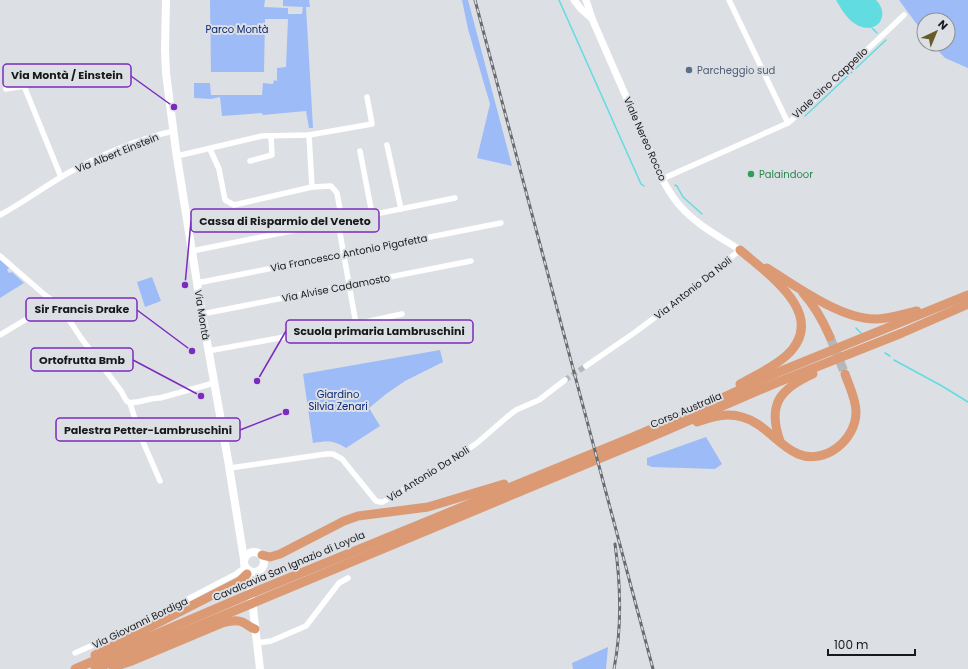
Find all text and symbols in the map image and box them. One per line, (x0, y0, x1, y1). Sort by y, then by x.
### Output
north arrow (916, 12, 956, 52)
text: N (934, 16, 951, 33)
park label: Parco Montà (205, 22, 269, 37)
street label: Viale Gino Cappello (789, 44, 871, 122)
place label: Parcheggio sud (697, 63, 775, 78)
callout: Via Montà / Einstein (3, 64, 131, 87)
marker: Parcheggio sud (684, 65, 694, 75)
text: Via Montà / Einstein (11, 67, 123, 83)
street label: Viale Nereo Rocco (620, 95, 670, 183)
street label: Via Albert Einstein (73, 129, 161, 177)
place label: Palaindoor (759, 167, 813, 182)
marker: Palaindoor (746, 169, 756, 179)
callout: Cassa di Risparmio del Veneto (191, 209, 379, 232)
text: Cassa di Risparmio del Veneto (199, 213, 371, 229)
street label: Via Francesco Antonio Pigafetta (269, 230, 429, 276)
street label: Via Antonio Da Noli (651, 253, 735, 323)
street label: Via Alvise Cadamosto (281, 270, 391, 306)
street label: Via Montà (191, 289, 213, 341)
callout: Sir Francis Drake (26, 298, 137, 321)
text: Sir Francis Drake (35, 301, 130, 317)
callout: Scuola primaria Lambruschini (286, 320, 473, 343)
text: Scuola primaria Lambruschini (293, 323, 465, 339)
callout: Ortofrutta Bmb (31, 348, 133, 371)
text: Ortofrutta Bmb (39, 352, 126, 368)
park label: Giardino Silvia Zenari (308, 387, 368, 414)
street label: Corso Australia (648, 388, 724, 432)
callout: Palestra Petter-Lambruschini (56, 418, 240, 441)
text: Palestra Petter-Lambruschini (64, 422, 232, 438)
street label: Via Antonio Da Noli (384, 443, 472, 505)
street label: Cavalcavia San Ignazio di Loyola (211, 527, 367, 605)
street label: Via Giovanni Bordiga (90, 593, 190, 653)
scale bar (828, 631, 915, 657)
text: 100 m (834, 636, 868, 653)

